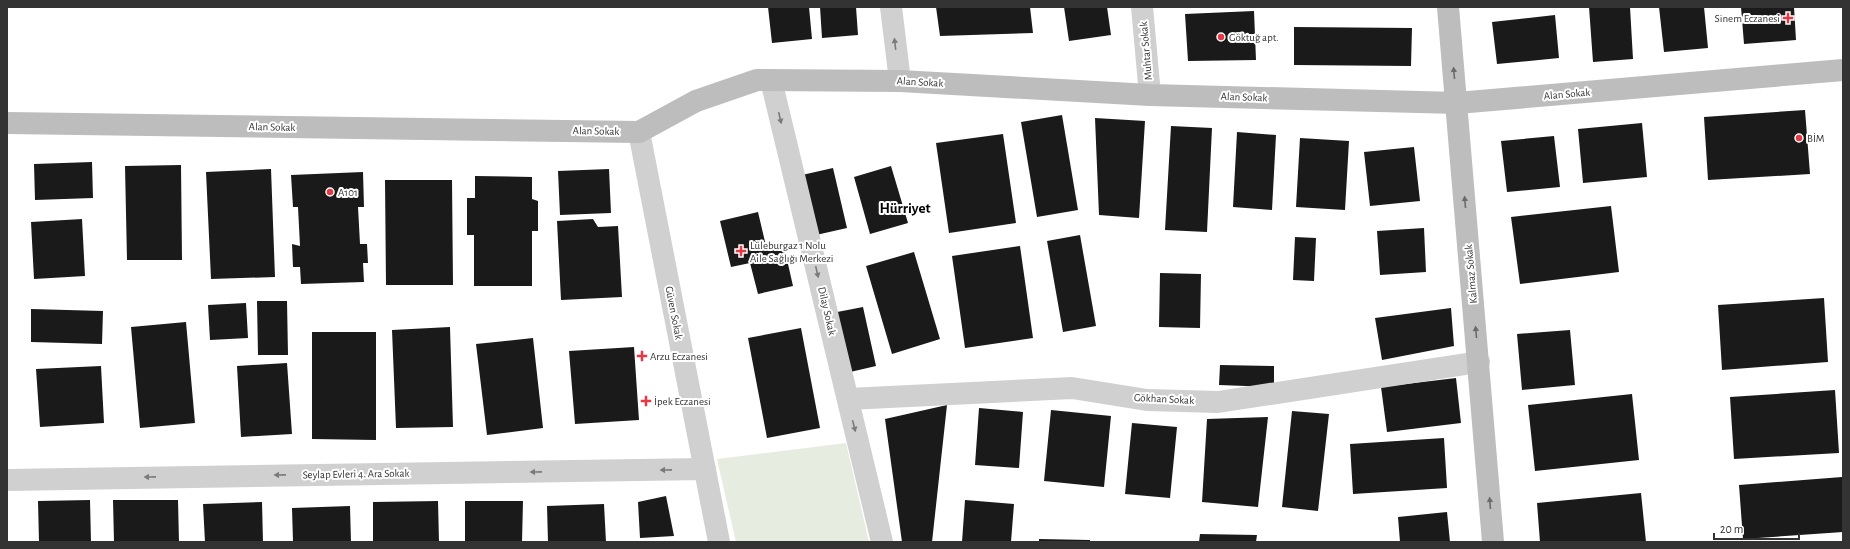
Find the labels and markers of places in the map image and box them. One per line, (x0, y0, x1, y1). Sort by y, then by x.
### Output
place label: Sinem Eczanesi (1715, 13, 1780, 24)
marker: Sinem Eczanesi (1783, 13, 1793, 23)
marker: Göktuğ apt. (1216, 32, 1226, 42)
place label: Göktuğ apt. (1229, 32, 1278, 43)
marker: BİM (1794, 133, 1804, 143)
place label: BİM (1807, 133, 1825, 144)
marker: A101 (325, 187, 335, 197)
place label: A101 (338, 187, 358, 198)
place label: Lüleburgaz 1 Nolu Aile Sağlığı Merkezi (750, 240, 833, 264)
marker: Lüleburgaz 1 Nolu Aile Sağlığı Merkezi (735, 245, 747, 257)
marker: Arzu Eczanesi (637, 351, 647, 361)
place label: Arzu Eczanesi (650, 351, 708, 362)
marker: İpek Eczanesi (641, 396, 651, 406)
place label: İpek Eczanesi (654, 396, 711, 407)

